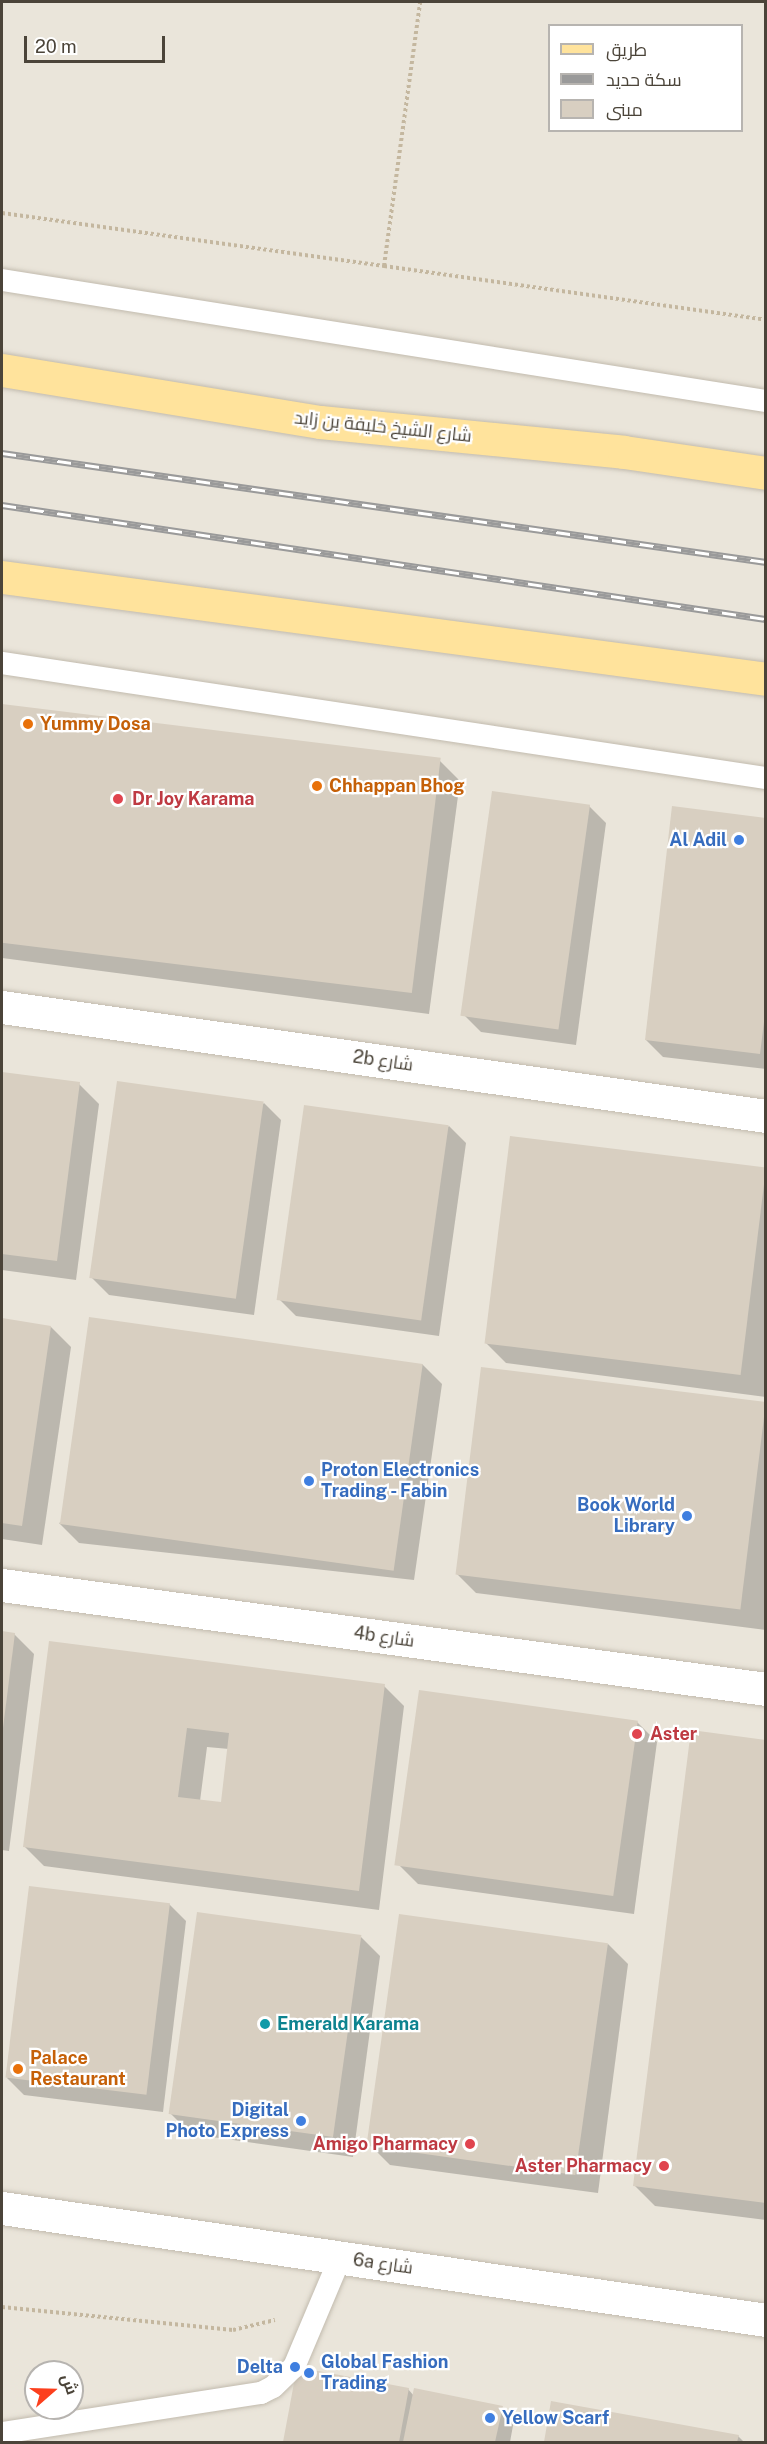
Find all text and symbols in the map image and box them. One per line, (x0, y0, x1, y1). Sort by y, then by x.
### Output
scale bar (27, 24, 168, 62)
legend (548, 24, 743, 132)
text: 20 m (35, 36, 77, 57)
text: طريق (606, 39, 647, 60)
text: سكة حديد (606, 69, 682, 90)
text: مبنى (606, 99, 643, 120)
street label: شارع الشيخ خليفة بن زايد (293, 407, 473, 447)
place label: Yummy Dosa (40, 713, 151, 735)
marker: Yummy Dosa (21, 717, 35, 731)
place label: Chhappan Bhog (329, 775, 465, 797)
marker: Chhappan Bhog (310, 779, 324, 793)
place label: Dr Joy Karama (132, 788, 255, 810)
marker: Dr Joy Karama (109, 790, 127, 808)
place label: Al Adil (669, 829, 727, 851)
marker: Al Adil (732, 833, 746, 847)
street label: 2b شارع (351, 1046, 415, 1076)
place label: Proton Electronics Trading - Fabin (321, 1460, 479, 1502)
marker: Proton Electronics Trading - Fabin (302, 1474, 316, 1488)
place label: Book World Library (577, 1495, 675, 1538)
marker: Book World Library (680, 1509, 694, 1523)
street label: 4b شارع (352, 1622, 416, 1652)
place label: Aster (650, 1723, 697, 1745)
marker: Aster (628, 1725, 646, 1743)
place label: Emerald Karama (277, 2013, 419, 2035)
marker: Emerald Karama (258, 2017, 272, 2031)
place label: Palace Restaurant (30, 2048, 126, 2090)
marker: Palace Restaurant (11, 2062, 25, 2076)
place label: Digital Photo Express (165, 2100, 289, 2142)
marker: Digital Photo Express (294, 2114, 308, 2128)
place label: Amigo Pharmacy (313, 2133, 458, 2155)
marker: Amigo Pharmacy (463, 2137, 477, 2151)
place label: Aster Pharmacy (515, 2155, 652, 2177)
marker: Aster Pharmacy (657, 2159, 671, 2173)
street label: 6a شارع (352, 2249, 414, 2279)
place label: Global Fashion Trading (321, 2352, 448, 2394)
place label: Delta (237, 2356, 283, 2378)
north arrow (24, 2360, 84, 2420)
marker: Delta (288, 2360, 302, 2374)
marker: Global Fashion Trading (302, 2366, 316, 2380)
text: ش (57, 2371, 82, 2397)
place label: Yellow Scarf (502, 2407, 609, 2429)
marker: Yellow Scarf (483, 2411, 497, 2425)

